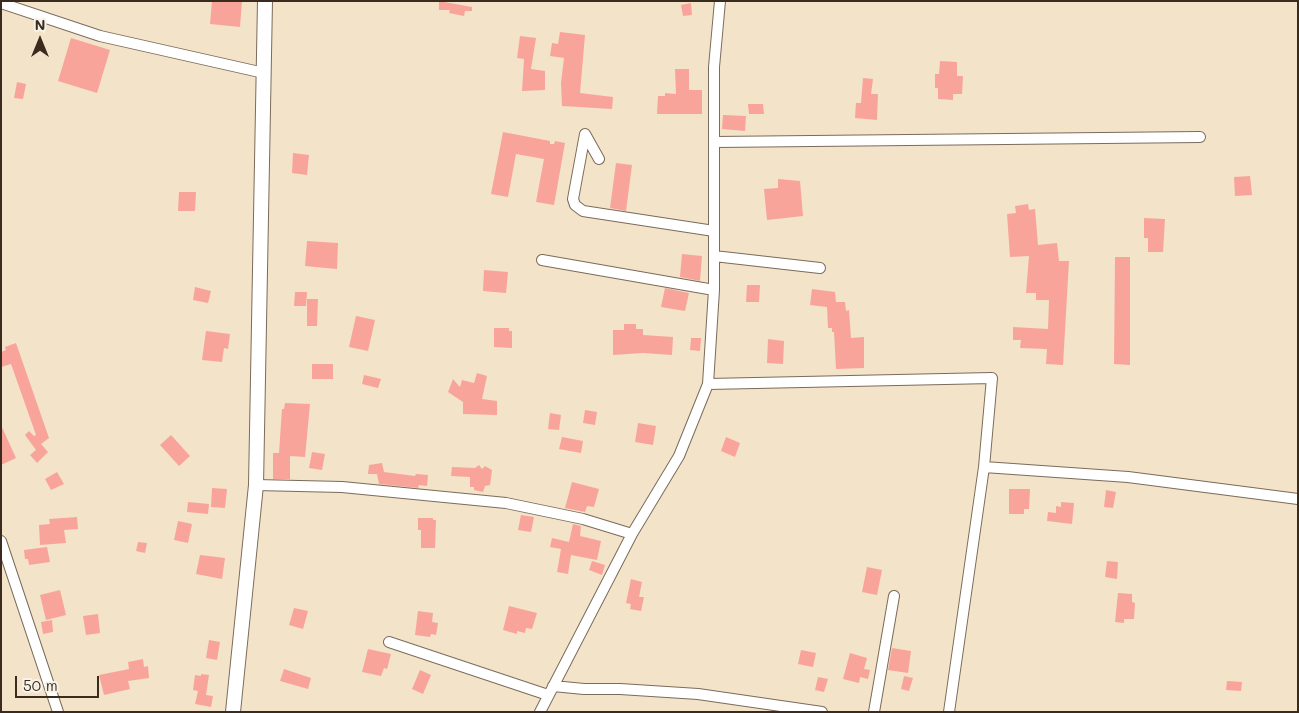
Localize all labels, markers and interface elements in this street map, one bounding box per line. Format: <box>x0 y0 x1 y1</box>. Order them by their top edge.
north arrow <box>15 15 65 65</box>
text: N <box>35 15 45 34</box>
scale bar <box>18 666 101 698</box>
text: 50 m <box>23 675 58 695</box>

